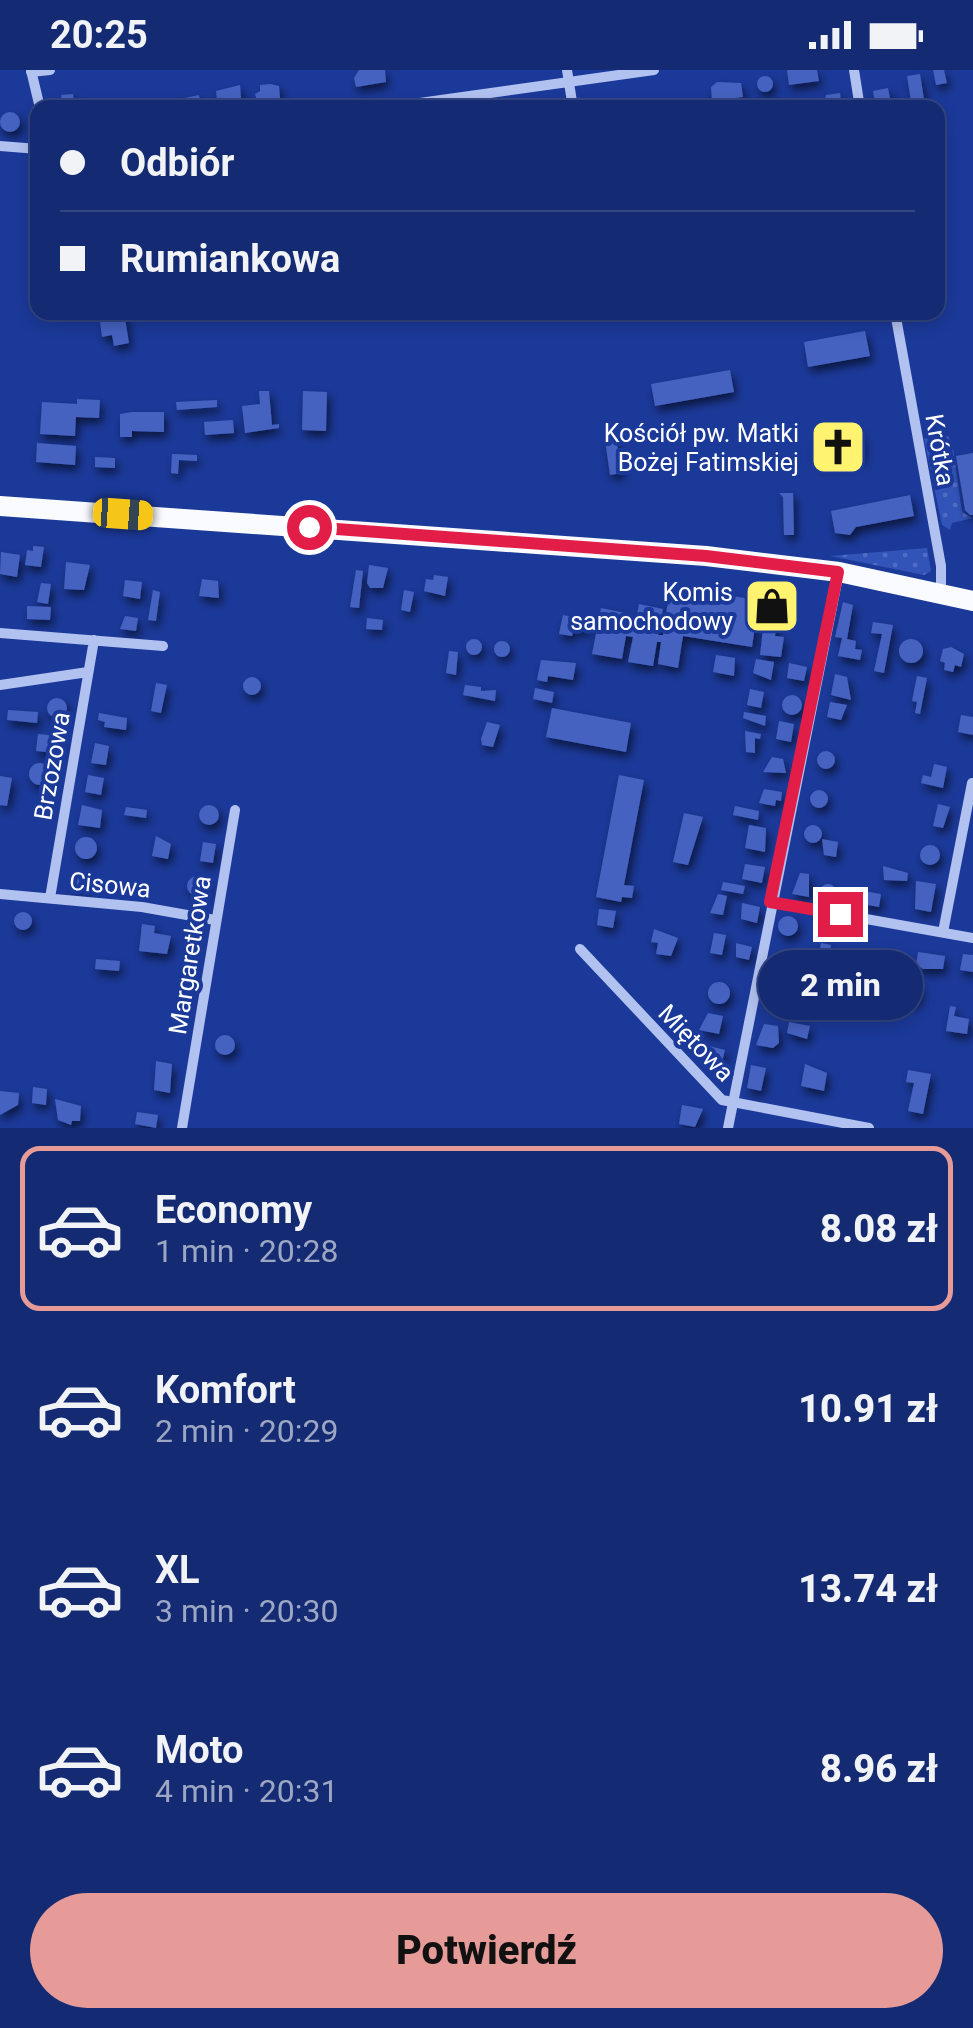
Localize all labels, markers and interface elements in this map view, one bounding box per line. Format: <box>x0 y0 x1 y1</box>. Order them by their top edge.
text: 20:25 <box>50 13 148 57</box>
text: Odbiór <box>120 141 234 185</box>
text: Rumiankowa <box>120 237 340 281</box>
street label: Krótka <box>919 412 961 488</box>
church icon: Kościół pw. Matki Bożej Fatimskiej <box>808 417 868 477</box>
place label: Kościół pw. Matki Bożej Fatimskiej <box>604 419 799 477</box>
car <box>92 497 154 531</box>
route start <box>287 505 332 550</box>
shop icon: Komis samochodowy <box>742 576 802 636</box>
place label: Komis samochodowy <box>570 578 733 636</box>
street label: Brzozowa <box>28 710 76 822</box>
street label: Cisowa <box>68 866 152 904</box>
street label: Margaretkowa <box>163 874 217 1036</box>
route end <box>818 892 863 937</box>
callout: 2 min <box>758 949 922 1019</box>
text: 2 min <box>800 966 881 1004</box>
street label: Miętowa <box>652 998 740 1088</box>
icon: car <box>35 1184 125 1274</box>
text: Economy <box>155 1188 312 1232</box>
text: 8.08 zł <box>820 1207 938 1251</box>
text: 1 min · 20:28 <box>155 1232 338 1270</box>
icon: car <box>35 1364 125 1454</box>
text: Komfort <box>155 1368 296 1412</box>
text: 10.91 zł <box>798 1387 938 1431</box>
text: 2 min · 20:29 <box>155 1412 338 1450</box>
icon: car <box>35 1544 125 1634</box>
text: XL <box>155 1548 200 1592</box>
text: 13.74 zł <box>798 1567 938 1611</box>
text: 3 min · 20:30 <box>155 1592 338 1630</box>
icon: car <box>35 1724 125 1814</box>
text: Moto <box>155 1728 244 1772</box>
text: 8.96 zł <box>820 1747 938 1791</box>
text: 4 min · 20:31 <box>155 1772 338 1810</box>
button: Potwierdź <box>30 1893 943 2008</box>

